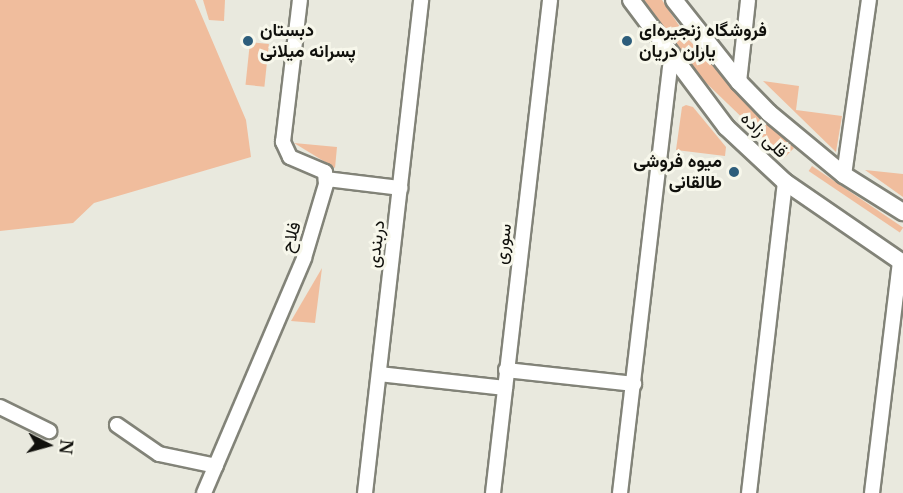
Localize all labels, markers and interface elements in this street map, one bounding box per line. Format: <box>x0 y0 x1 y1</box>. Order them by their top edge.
place label: دبستان پسرانه میلانی <box>260 20 356 63</box>
place label: فروشگاه زنجیره‌ای یاران دریان <box>639 20 767 63</box>
marker: دبستان پسرانه میلانی <box>241 34 255 48</box>
marker: فروشگاه زنجیره‌ای یاران دریان <box>620 34 634 48</box>
street label: قلی زاده <box>736 107 792 163</box>
place label: میوه فروشی طالقانی <box>633 151 722 194</box>
marker: میوه فروشی طالقانی <box>727 165 741 179</box>
street label: فلاح <box>276 219 306 255</box>
street label: دربندی <box>362 219 390 269</box>
street label: سوری <box>490 222 516 266</box>
north arrow <box>18 415 78 475</box>
text: N <box>55 438 77 455</box>

